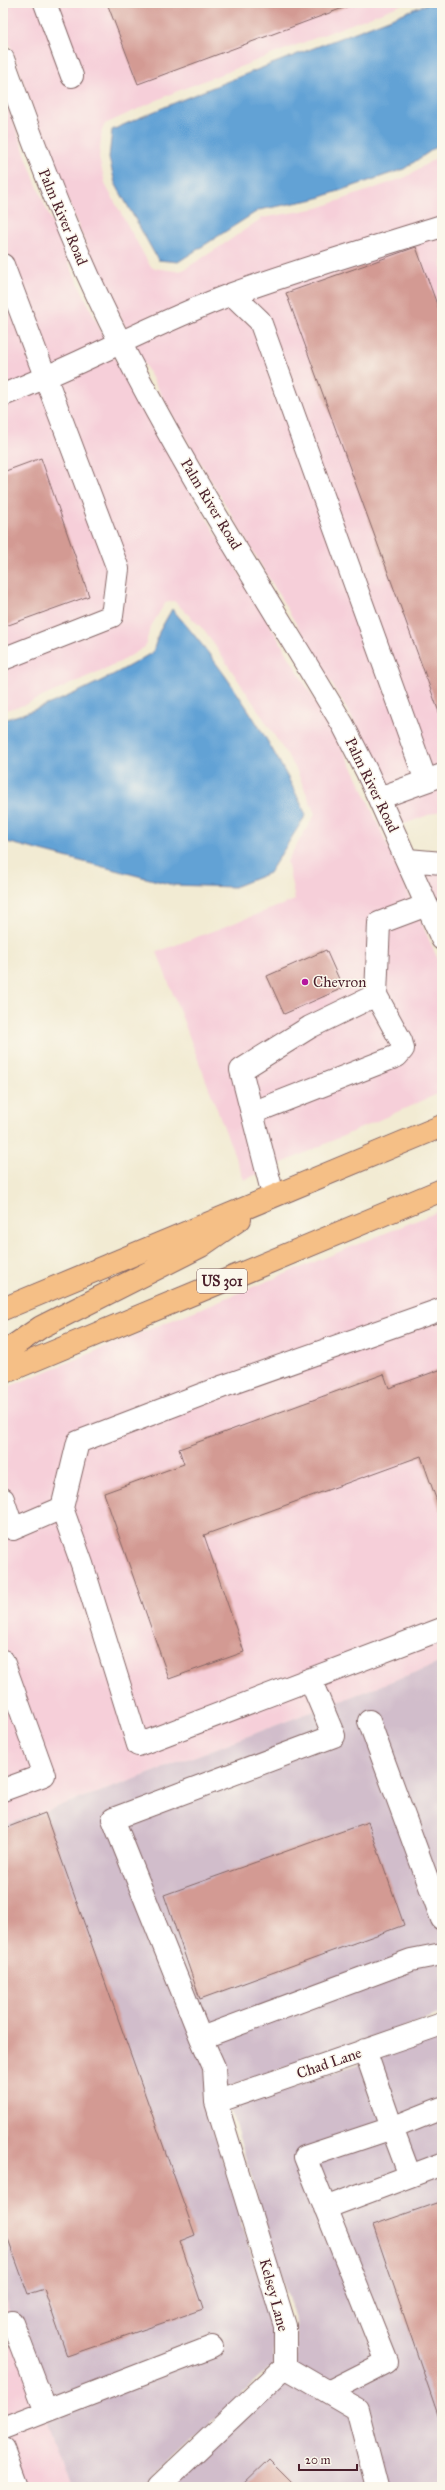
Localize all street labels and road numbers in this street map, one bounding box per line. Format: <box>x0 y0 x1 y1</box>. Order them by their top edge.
street label: Palm River Road <box>35 166 92 268</box>
street label: Palm River Road <box>177 455 246 553</box>
street label: Palm River Road <box>341 735 403 836</box>
road number: US 301 <box>197 1269 247 1293</box>
street label: Chad Lane <box>294 2044 364 2082</box>
street label: Kelsey Lane <box>256 2257 292 2333</box>

